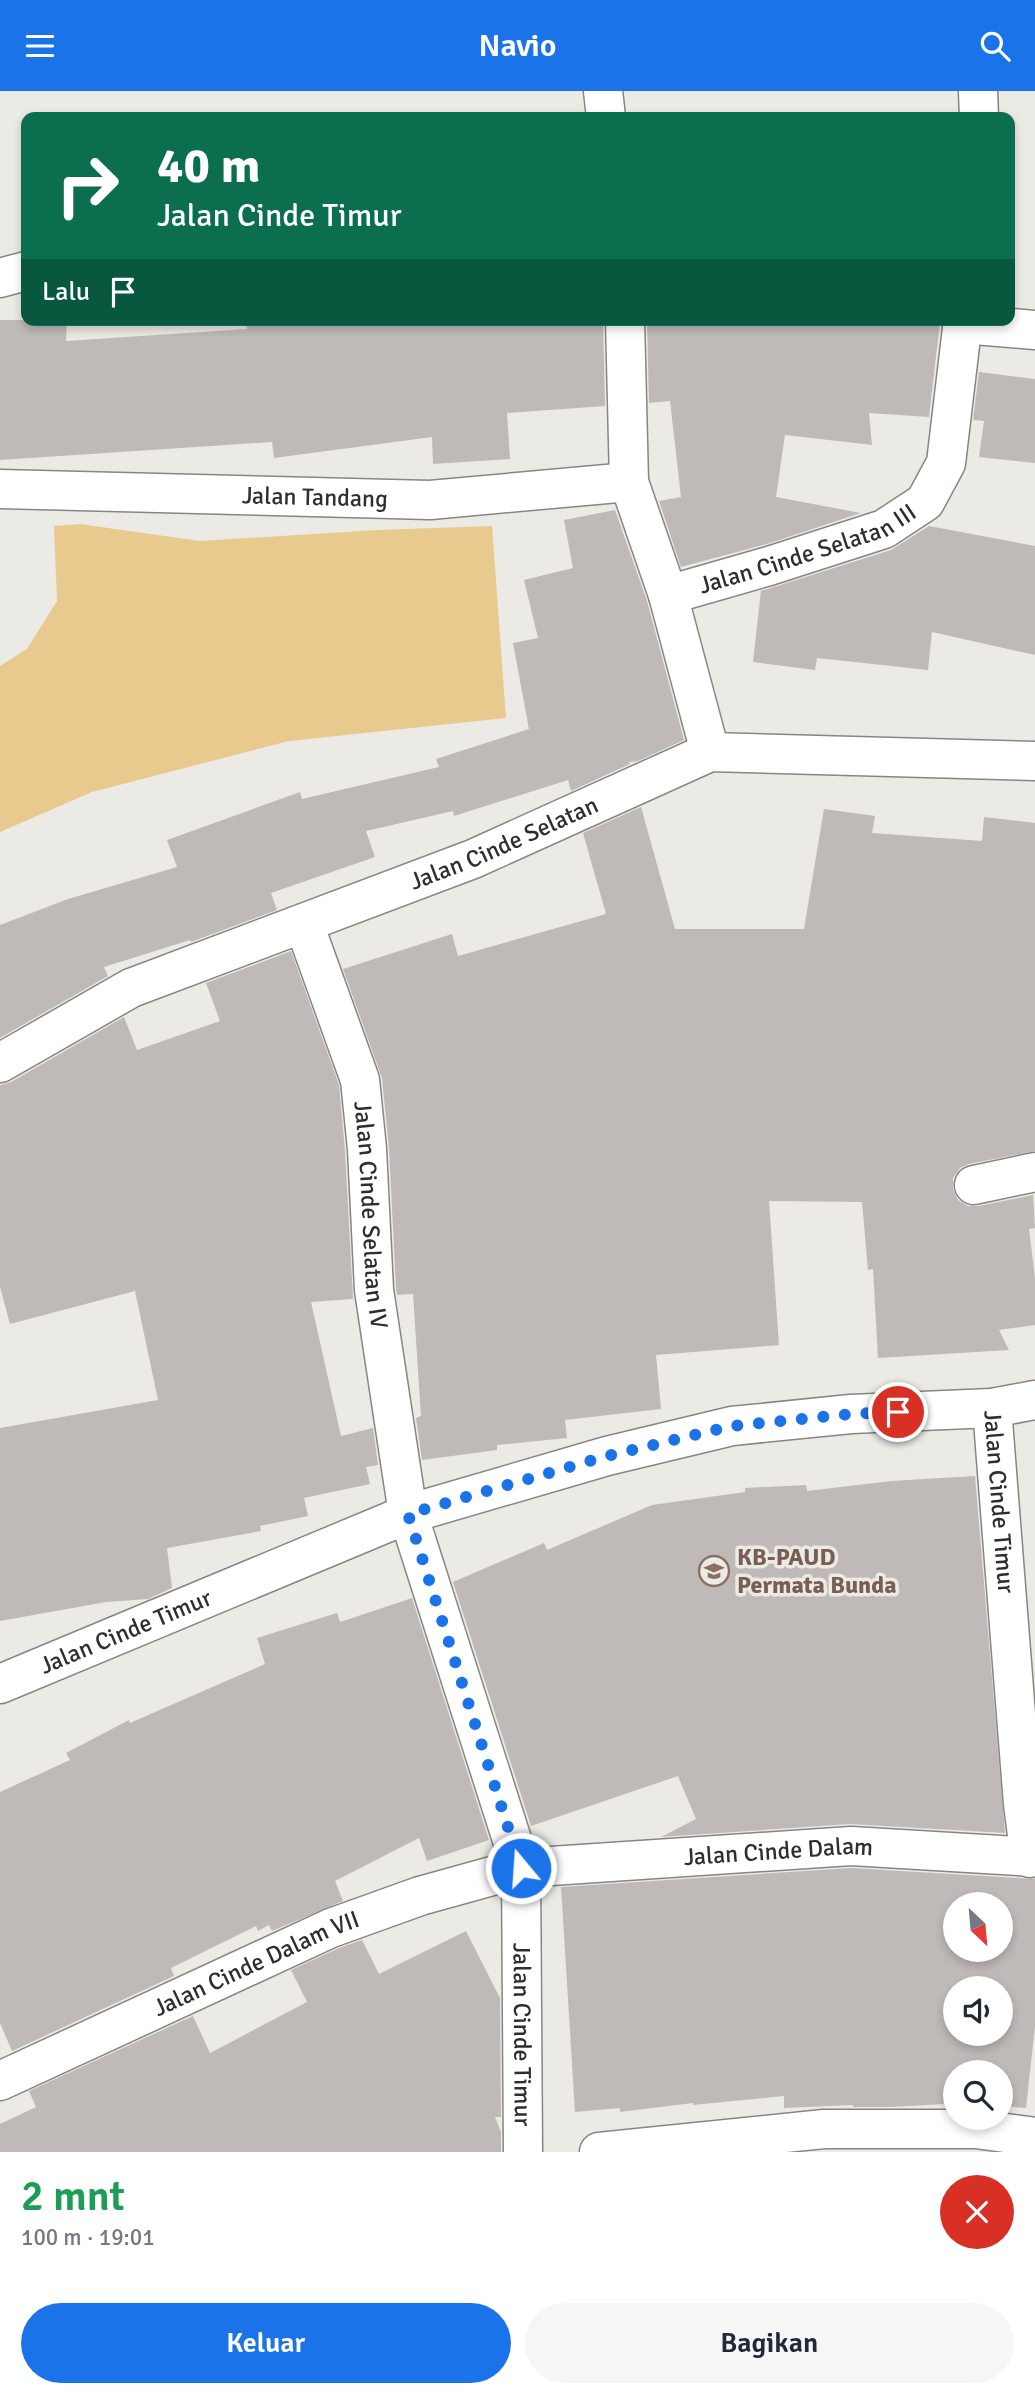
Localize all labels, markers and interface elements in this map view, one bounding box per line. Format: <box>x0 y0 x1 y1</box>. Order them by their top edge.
text: Navio <box>478 26 557 65</box>
icon: menu <box>21 27 59 65</box>
icon: search <box>976 27 1014 65</box>
text: 40 m <box>157 136 260 196</box>
icon: right <box>42 140 133 231</box>
text: Jalan Cinde Timur <box>157 196 402 235</box>
icon: arrive <box>104 273 142 311</box>
text: Lalu <box>42 276 90 308</box>
street label: Jalan Tandang <box>242 480 388 514</box>
street label: Jalan Cinde Selatan III <box>695 497 922 600</box>
street label: Jalan Cinde Selatan <box>405 790 603 897</box>
street label: Jalan Cinde Selatan IV <box>347 1100 395 1331</box>
pin <box>868 1382 928 1442</box>
icon: arrive <box>879 1393 917 1431</box>
street label: Jalan Cinde Timur <box>977 1409 1021 1595</box>
place label: KB-PAUD Permata Bunda <box>737 1542 896 1600</box>
school or university icon: KB-PAUD Permata Bunda <box>697 1554 731 1588</box>
street label: Jalan Cinde Timur <box>35 1582 216 1681</box>
position arrow <box>484 1831 558 1905</box>
street label: Jalan Cinde Dalam <box>683 1831 874 1872</box>
north arrow <box>943 1892 1013 1962</box>
map controls <box>943 1892 1013 2130</box>
street label: Jalan Cinde Dalam VII <box>148 1904 363 2023</box>
street label: Jalan Cinde Timur <box>507 1943 538 2127</box>
button: sound <box>943 1976 1013 2046</box>
button: search <box>943 2060 1013 2130</box>
text: 2 mnt <box>21 2171 125 2222</box>
button: close <box>940 2175 1014 2249</box>
text: 100 m · 19:01 <box>21 2223 155 2252</box>
button: Keluar <box>21 2303 511 2383</box>
button: Bagikan <box>525 2303 1014 2383</box>

